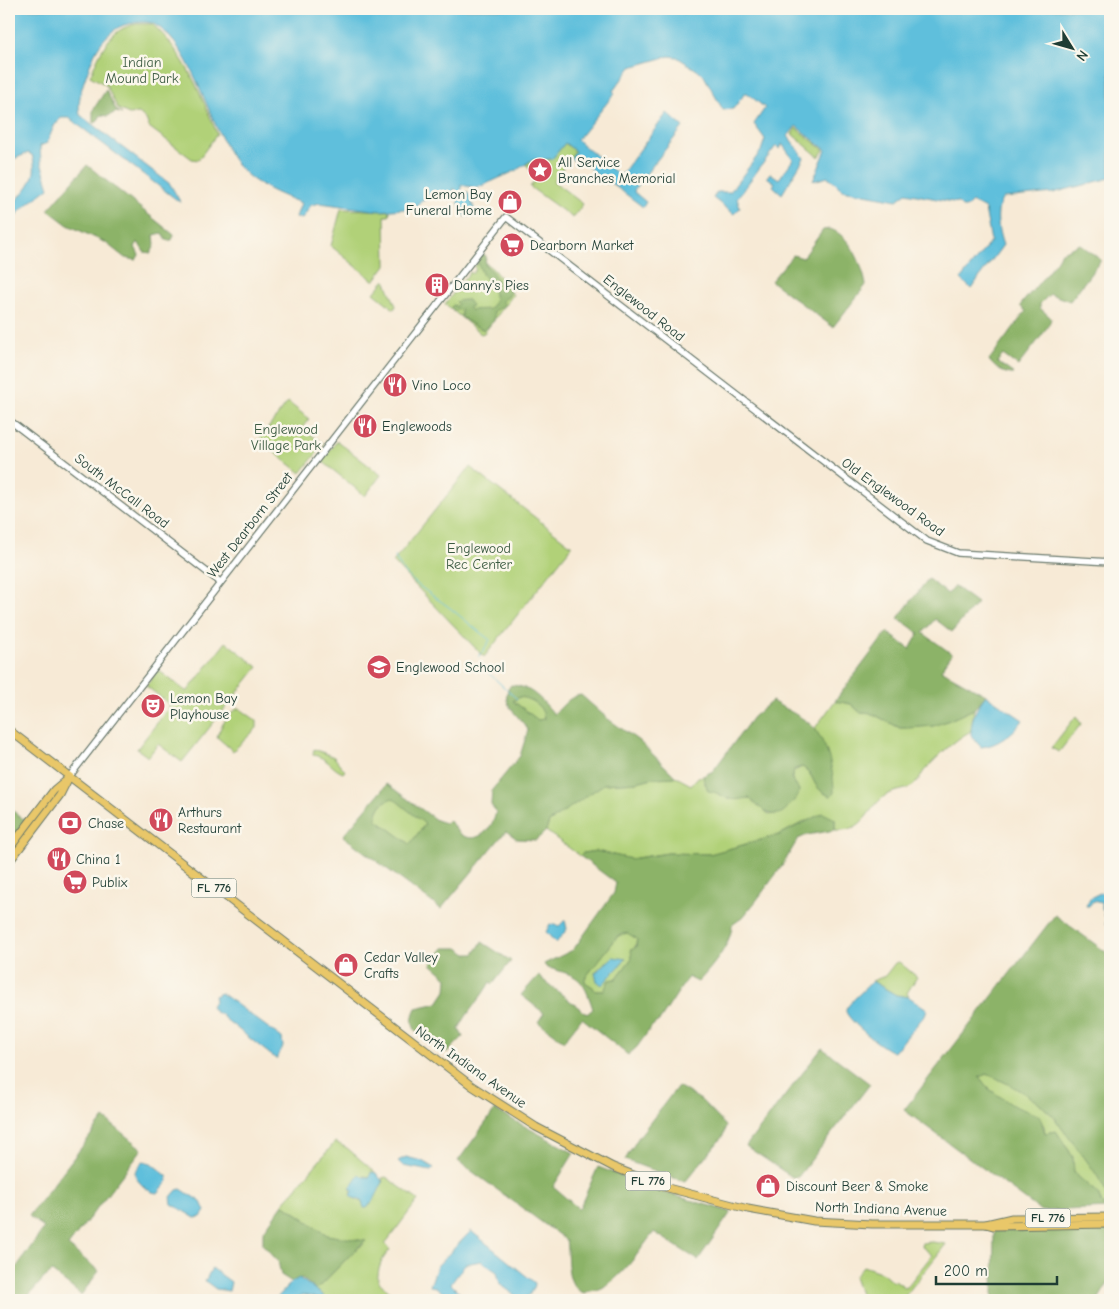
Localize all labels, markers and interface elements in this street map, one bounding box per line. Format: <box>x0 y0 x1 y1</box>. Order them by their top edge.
north arrow <box>1046 22 1096 72</box>
text: N <box>1072 47 1092 64</box>
park label: Indian Mound Park <box>106 54 179 87</box>
place label: All Service Branches Memorial <box>558 154 675 187</box>
place icon: All Service Branches Memorial <box>527 157 553 183</box>
place label: Lemon Bay Funeral Home <box>406 186 493 219</box>
shop icon: Lemon Bay Funeral Home <box>497 189 523 215</box>
supermarket icon: Dearborn Market <box>499 232 525 258</box>
place label: Dearborn Market <box>530 237 634 254</box>
street label: Englewood Road <box>600 271 688 345</box>
building icon: Danny's Pies <box>424 272 450 298</box>
place label: Danny's Pies <box>454 277 529 294</box>
restaurant icon: Vino Loco <box>382 372 408 398</box>
place label: Vino Loco <box>412 377 471 394</box>
restaurant icon: Englewoods <box>352 413 378 439</box>
place label: Englewoods <box>382 418 452 435</box>
park label: Englewood Village Park <box>251 421 321 454</box>
street label: South McCall Road <box>71 450 173 532</box>
street label: Old Englewood Road <box>838 454 948 540</box>
street label: West Dearborn Street <box>204 468 297 581</box>
park label: Englewood Rec Center <box>446 540 513 573</box>
school or university icon: Englewood School <box>366 654 392 680</box>
place label: Englewood School <box>396 659 505 676</box>
place label: Lemon Bay Playhouse <box>170 690 238 723</box>
theatre icon: Lemon Bay Playhouse <box>140 693 166 719</box>
place label: Arthurs Restaurant <box>178 804 242 837</box>
restaurant icon: Arthurs Restaurant <box>148 807 174 833</box>
bank icon: Chase <box>57 810 83 836</box>
place label: Chase <box>88 815 124 832</box>
restaurant icon: China 1 <box>46 846 72 872</box>
place label: China 1 <box>76 851 120 868</box>
supermarket icon: Publix <box>62 869 88 895</box>
place label: Publix <box>92 874 128 891</box>
road number: FL 776 <box>192 878 236 898</box>
place label: Cedar Valley Crafts <box>364 949 439 982</box>
shop icon: Cedar Valley Crafts <box>333 952 359 978</box>
street label: North Indiana Avenue <box>412 1022 530 1112</box>
road number: FL 776 <box>626 1172 670 1190</box>
shop icon: Discount Beer & Smoke <box>755 1173 781 1199</box>
place label: Discount Beer & Smoke <box>786 1178 928 1195</box>
street label: North Indiana Avenue <box>815 1198 947 1220</box>
road number: FL 776 <box>1026 1208 1070 1228</box>
scale bar <box>936 1254 1058 1286</box>
text: 200 m <box>944 1262 988 1280</box>

